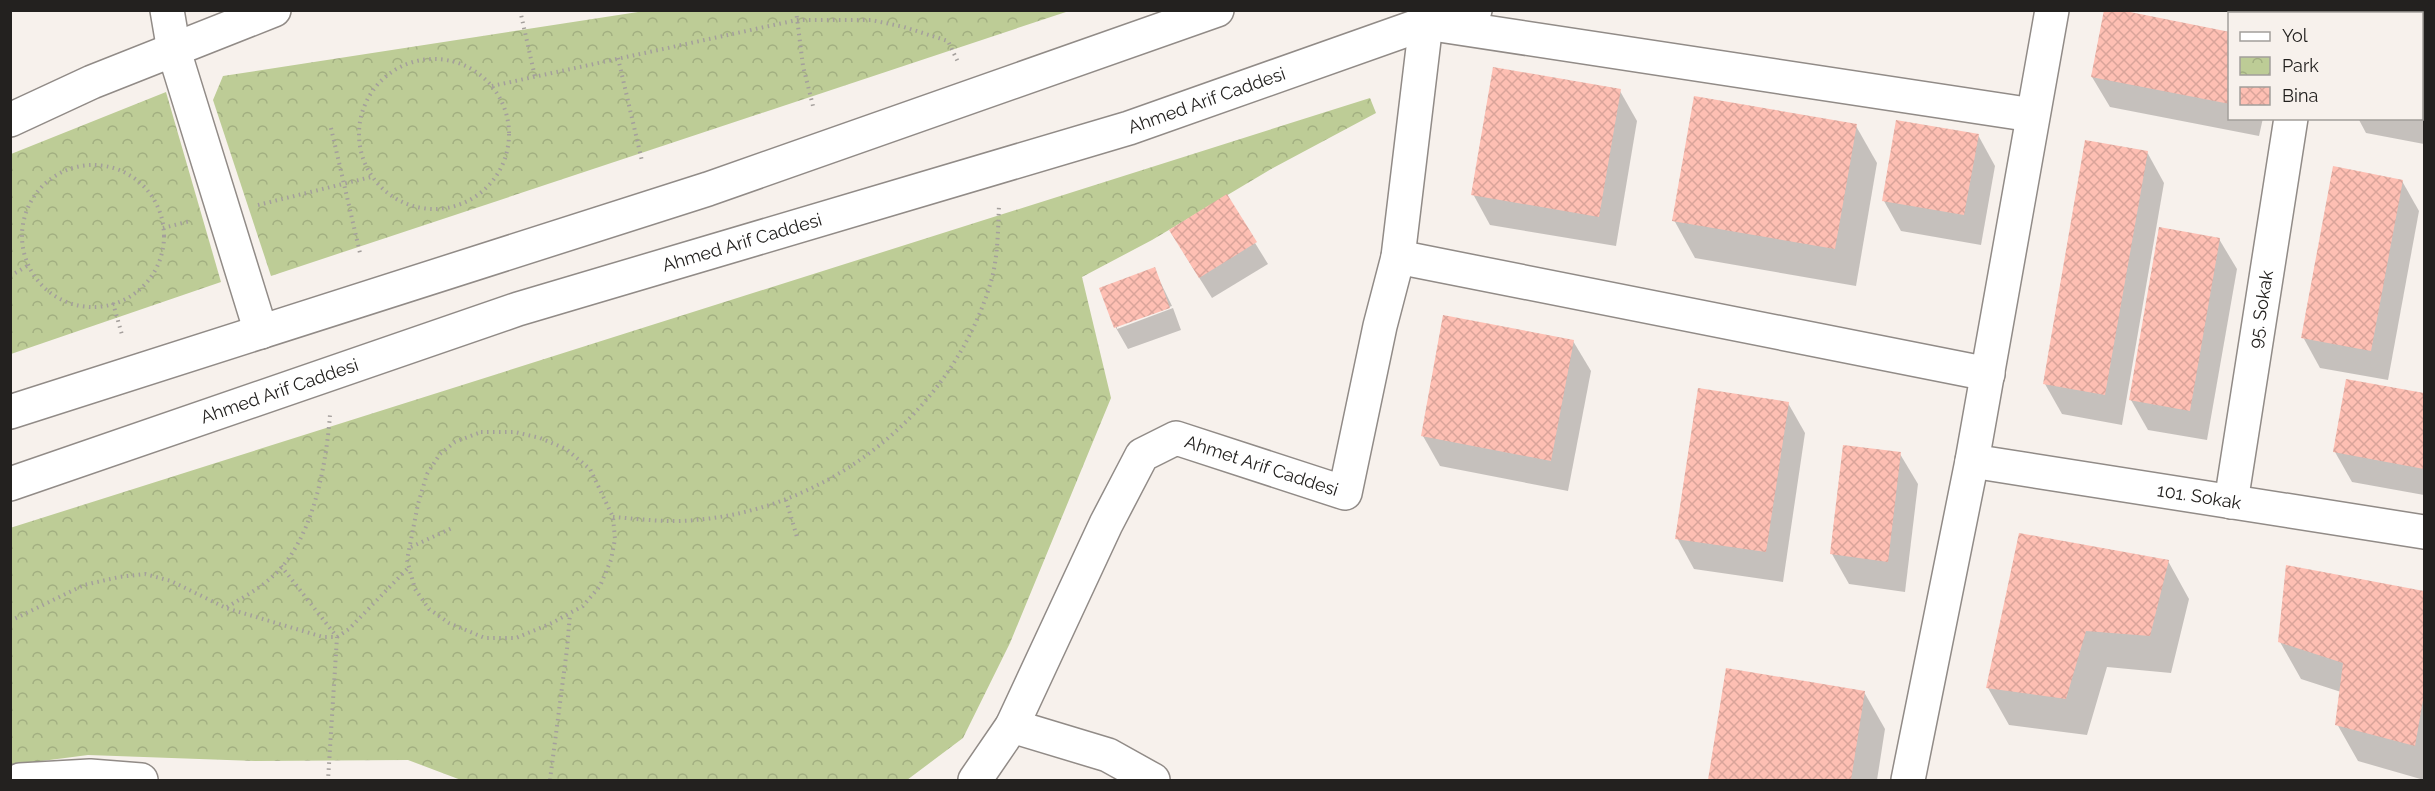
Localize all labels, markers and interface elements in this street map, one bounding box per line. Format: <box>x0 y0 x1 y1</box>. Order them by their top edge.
legend <box>2228 12 2423 120</box>
text: Yol <box>2282 25 2308 46</box>
text: Park <box>2282 55 2319 76</box>
street label: Ahmed Arif Caddesi <box>1125 63 1288 138</box>
text: Bina <box>2282 85 2318 106</box>
street label: Ahmed Arif Caddesi <box>660 209 824 276</box>
street label: 95. Sokak <box>2244 268 2277 350</box>
street label: Ahmed Arif Caddesi <box>198 354 361 428</box>
street label: Ahmet Arif Caddesi <box>1182 431 1341 500</box>
street label: 101. Sokak <box>2156 479 2243 513</box>

